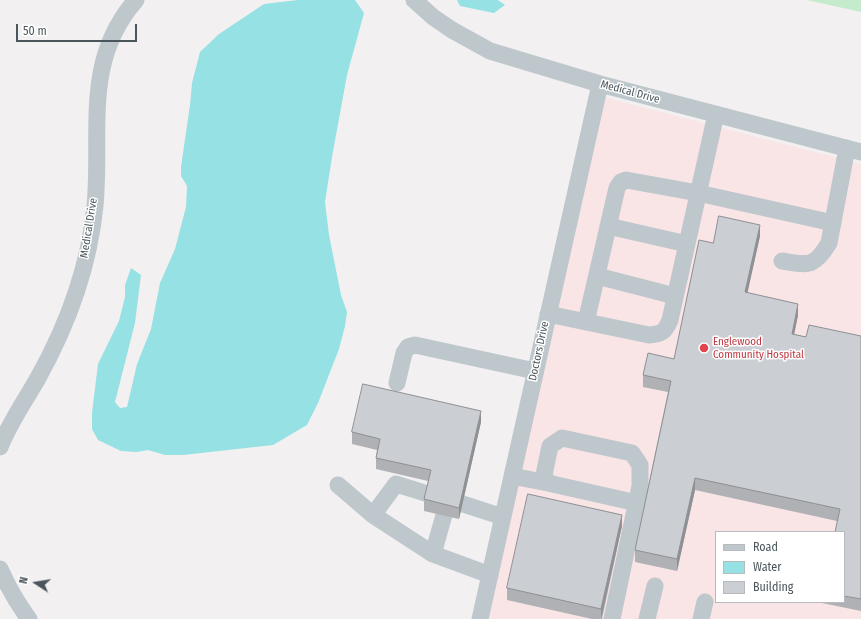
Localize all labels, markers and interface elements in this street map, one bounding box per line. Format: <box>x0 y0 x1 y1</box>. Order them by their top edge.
scale bar <box>18 16 139 42</box>
text: 50 m <box>23 24 47 38</box>
street label: Medical Drive <box>599 78 661 106</box>
street label: Medical Drive <box>78 197 100 259</box>
street label: Doctors Drive <box>526 320 552 382</box>
place label: Englewood Community Hospital <box>713 335 804 361</box>
marker: Englewood Community Hospital <box>698 342 710 354</box>
legend <box>715 531 845 603</box>
text: Road <box>753 540 778 554</box>
text: Water <box>753 560 781 574</box>
north arrow <box>16 563 56 603</box>
text: N <box>17 576 31 585</box>
text: Building <box>753 580 793 594</box>

